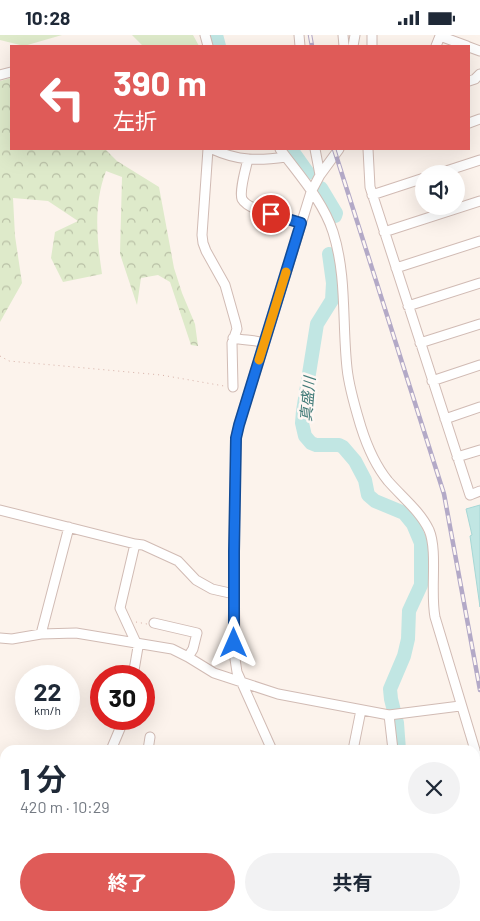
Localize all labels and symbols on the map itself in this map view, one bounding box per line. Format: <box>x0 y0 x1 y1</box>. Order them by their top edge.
pin <box>250 193 292 235</box>
water label: 真盛川 <box>296 374 318 422</box>
position arrow <box>207 616 259 668</box>
speed limit sign: 30 <box>90 665 155 730</box>

